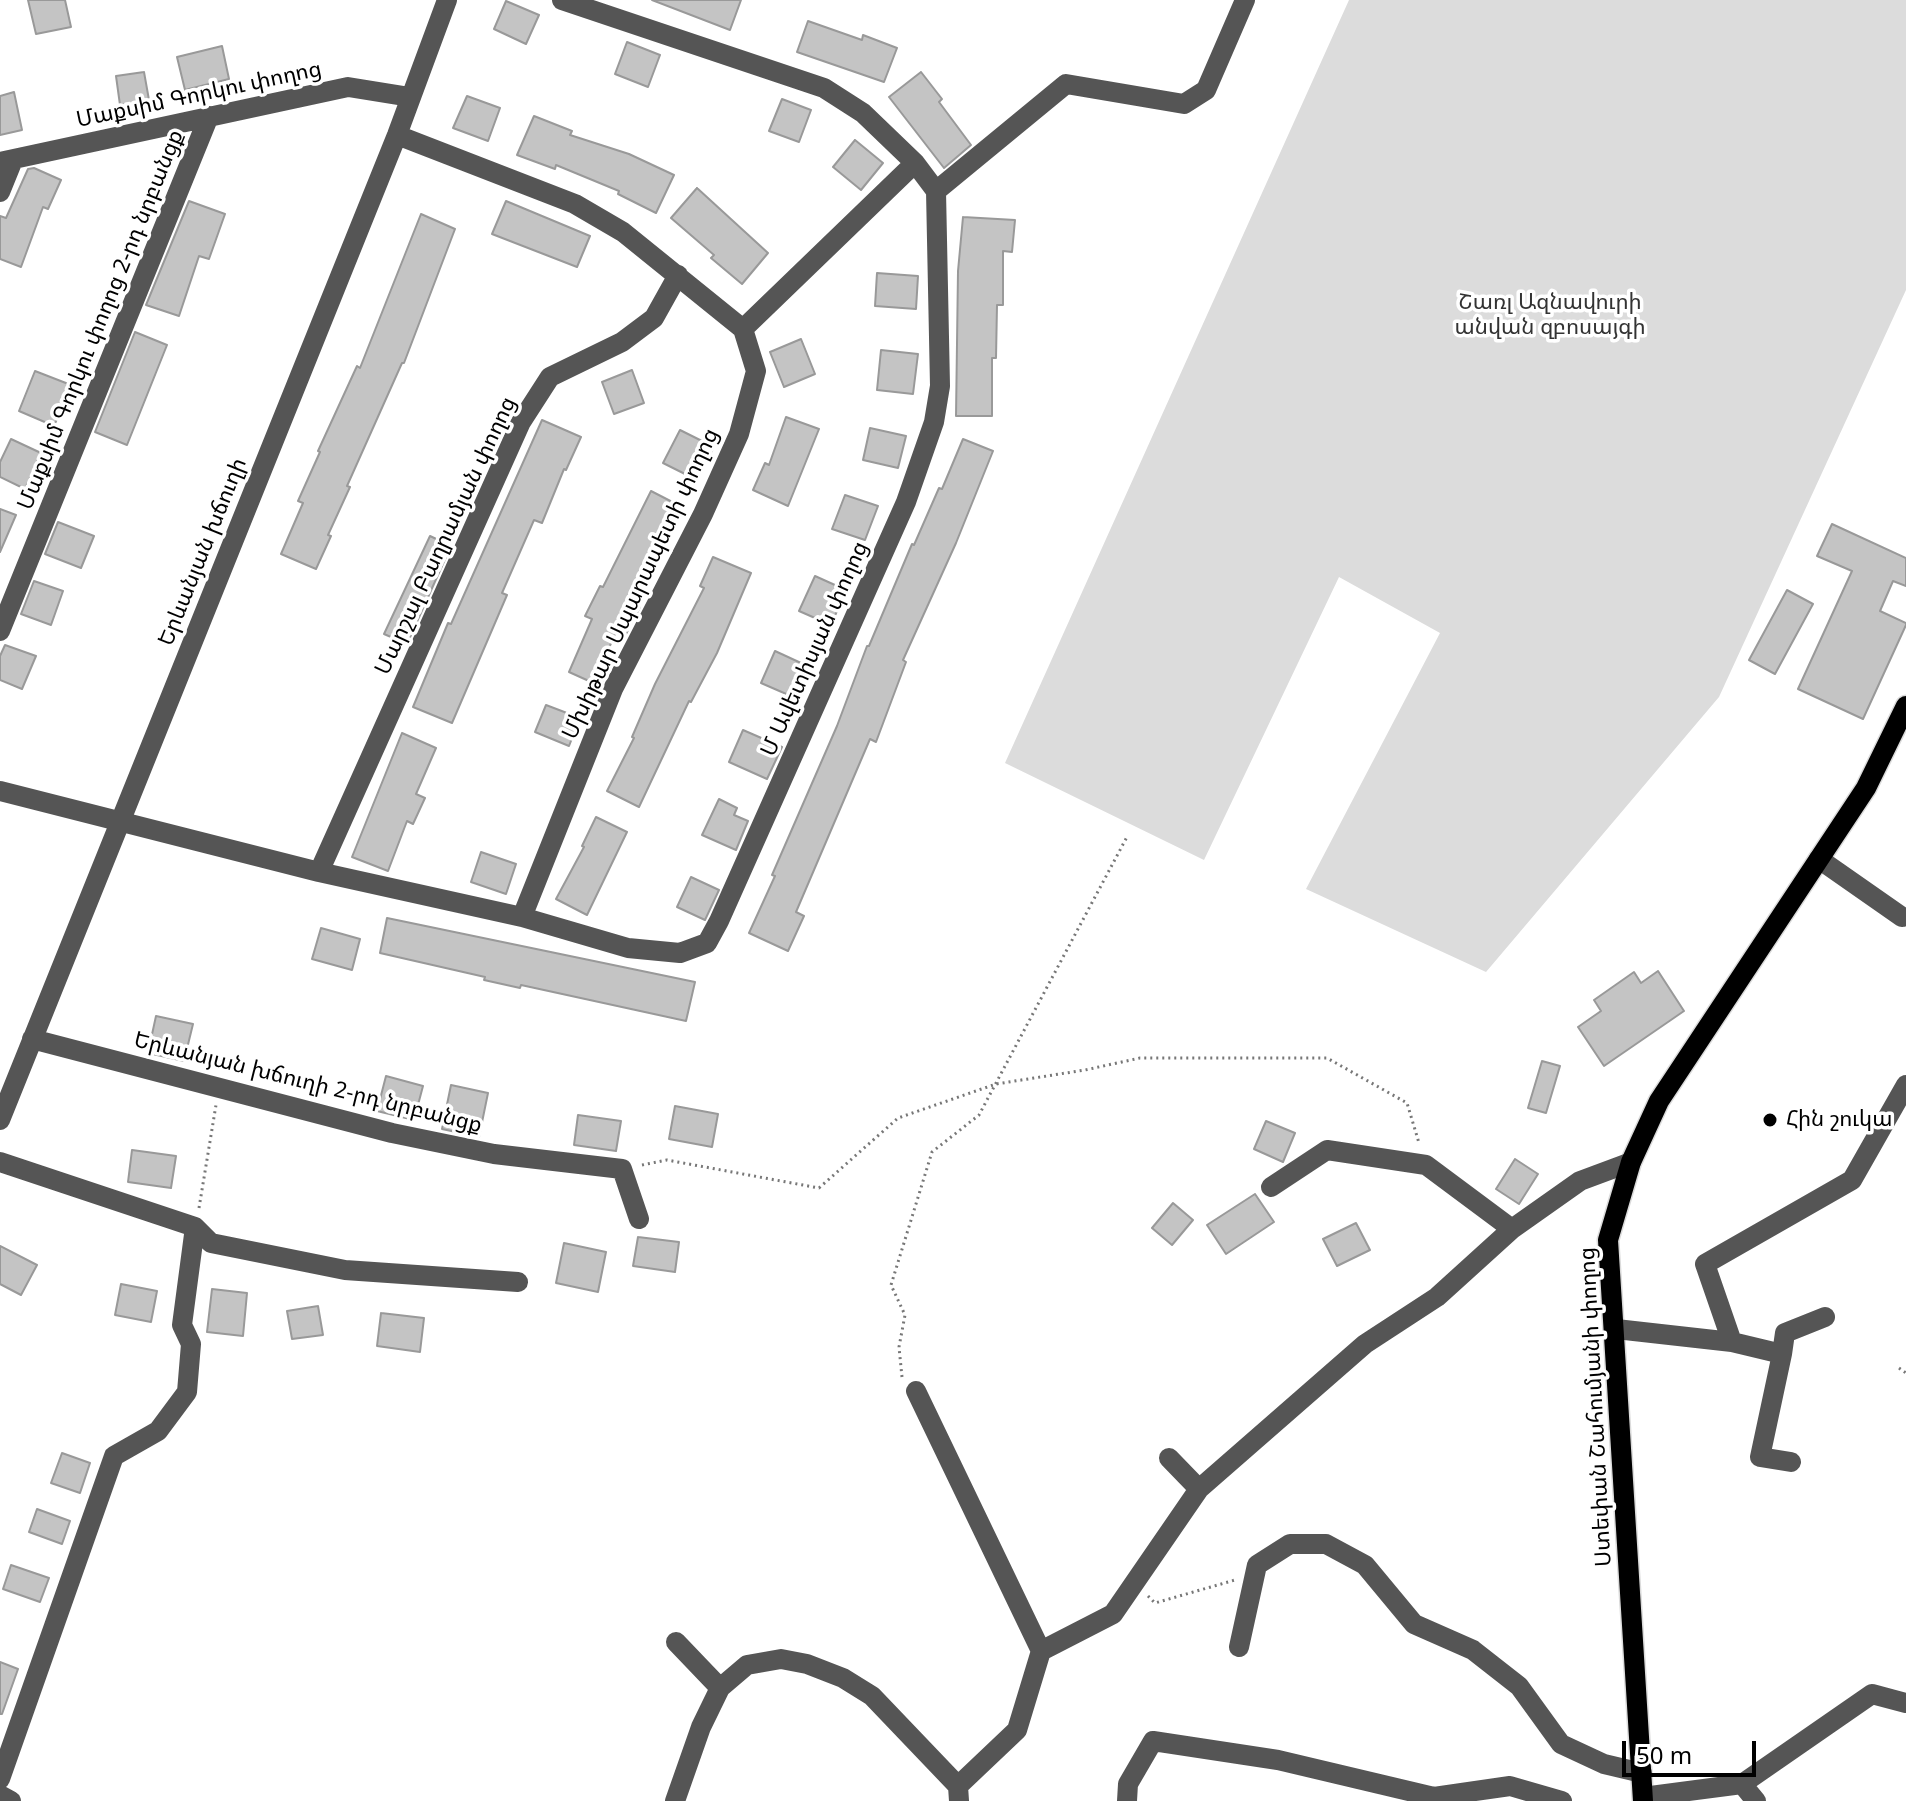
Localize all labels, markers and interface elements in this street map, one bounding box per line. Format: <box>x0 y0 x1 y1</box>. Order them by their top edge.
street label: Մաքսիմ Գորկու փողոց <box>74 56 324 134</box>
street label: Մաքսիմ Գորկու փողոց 2-րդ նրբանցք <box>12 126 190 514</box>
park label: Շառլ Ազնավուրի անվան զբոսայգի <box>1454 290 1646 342</box>
street label: Մարշալ Բաղրամյան փողոց <box>370 393 522 679</box>
street label: Մխիթար Սպարապետի փողոց <box>557 424 725 744</box>
street label: Երևանյան խճուղի <box>153 454 253 650</box>
street label: Մ Ավետիսյան փողոց <box>756 538 874 760</box>
street label: Երևանյան խճուղի 2-րդ նրբանցք <box>131 1027 485 1139</box>
place label: Հին շուկա <box>1786 1107 1892 1133</box>
marker: Հին շուկա <box>1761 1111 1779 1129</box>
street label: Ստեփան Շահումյանի փողոց <box>1574 1247 1618 1567</box>
scale bar <box>1626 1725 1760 1775</box>
text: 50 m <box>1636 1738 1692 1771</box>

